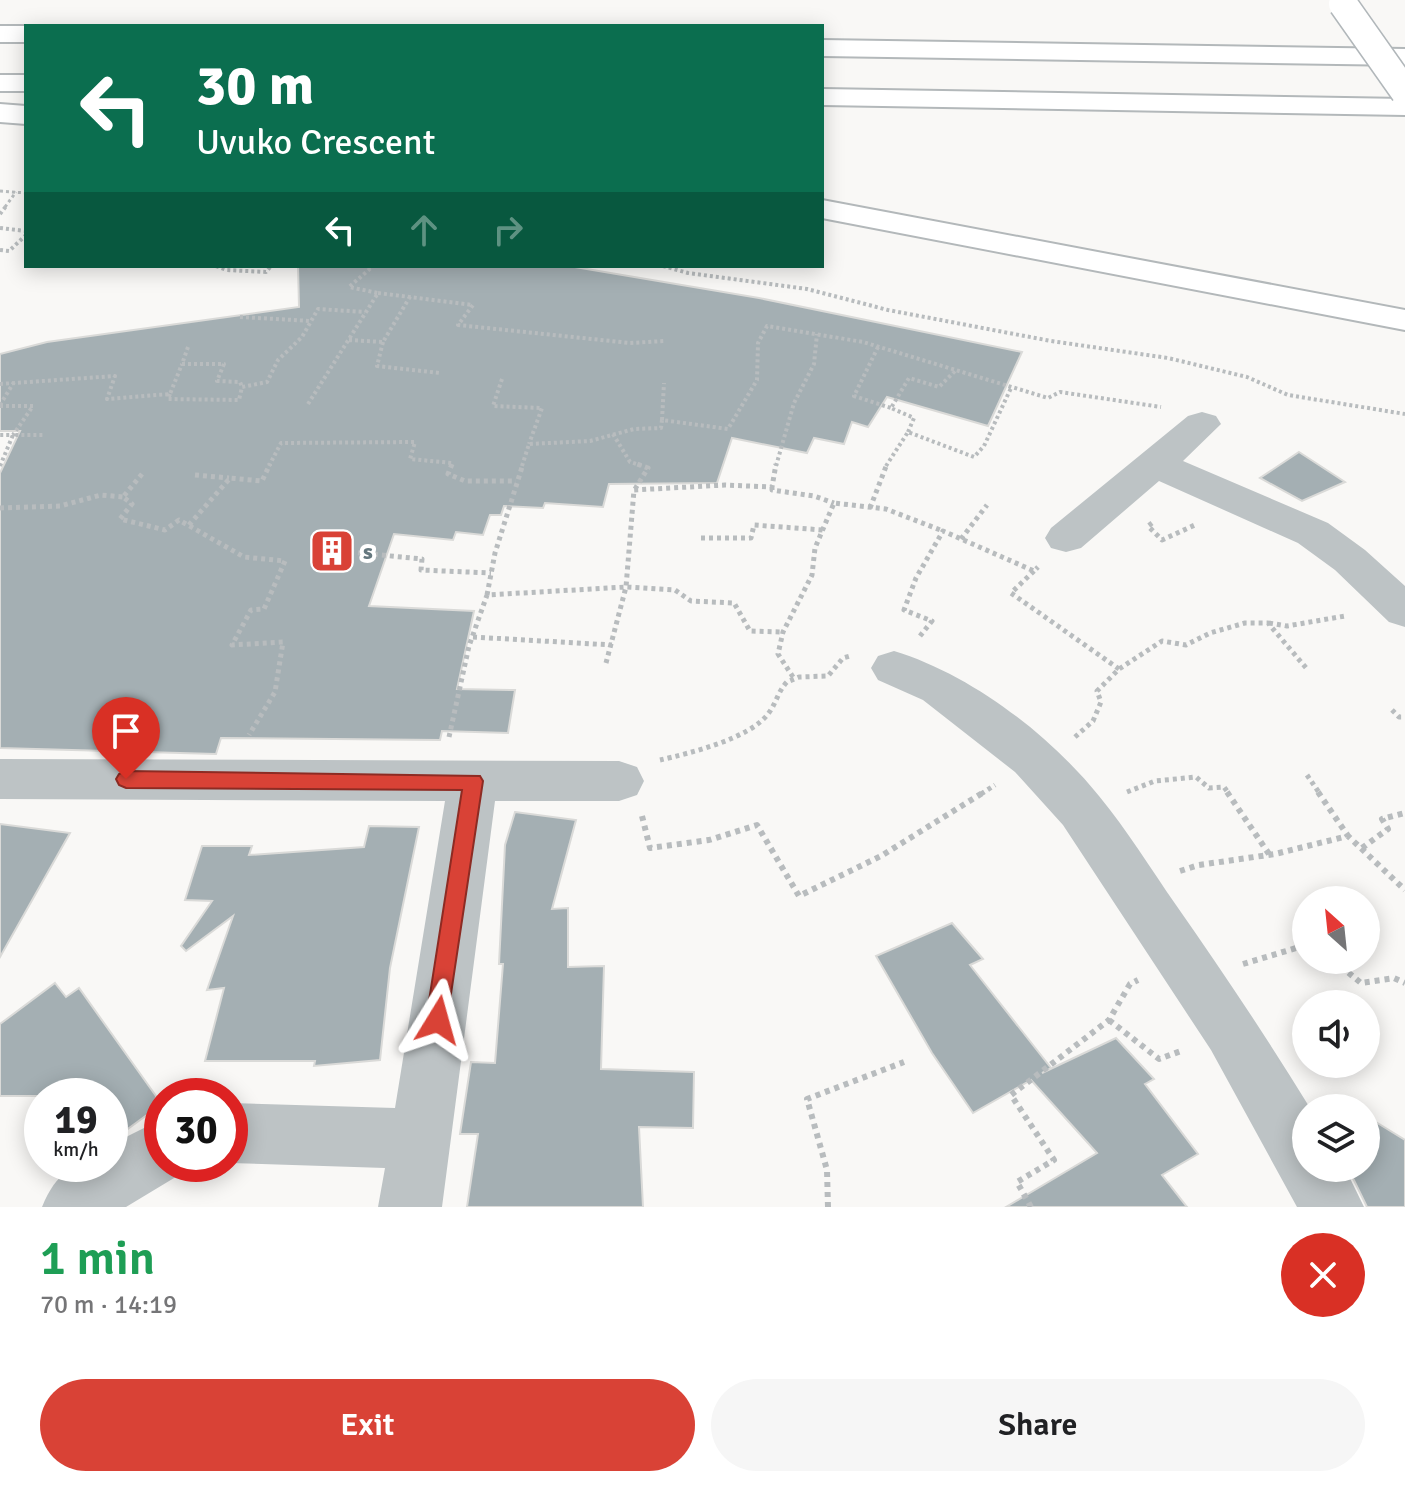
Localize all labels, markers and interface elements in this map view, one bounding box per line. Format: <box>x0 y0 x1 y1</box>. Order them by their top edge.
text: 30 m <box>196 51 314 120</box>
icon: left <box>64 56 168 160</box>
text: Uvuko Crescent <box>196 120 435 165</box>
icon: left <box>318 208 362 252</box>
icon: ahead <box>402 208 446 252</box>
icon: right <box>486 208 530 252</box>
building icon: s <box>308 527 356 575</box>
place label: s <box>363 538 373 565</box>
pin <box>92 697 160 779</box>
icon: arrive <box>104 709 148 753</box>
north arrow <box>1292 886 1380 974</box>
map controls <box>1292 886 1380 1182</box>
position arrow <box>396 978 480 1062</box>
button: sound <box>1292 990 1380 1078</box>
speed limit sign: 30 <box>144 1078 248 1182</box>
button: layers <box>1292 1094 1380 1182</box>
text: 19 <box>54 1095 98 1145</box>
text: km/h <box>53 1137 99 1162</box>
text: 1 min <box>40 1229 155 1288</box>
button: close <box>1281 1233 1365 1317</box>
text: 70 m · 14:19 <box>40 1289 177 1321</box>
button: Exit <box>40 1379 695 1471</box>
button: Share <box>711 1379 1365 1471</box>

